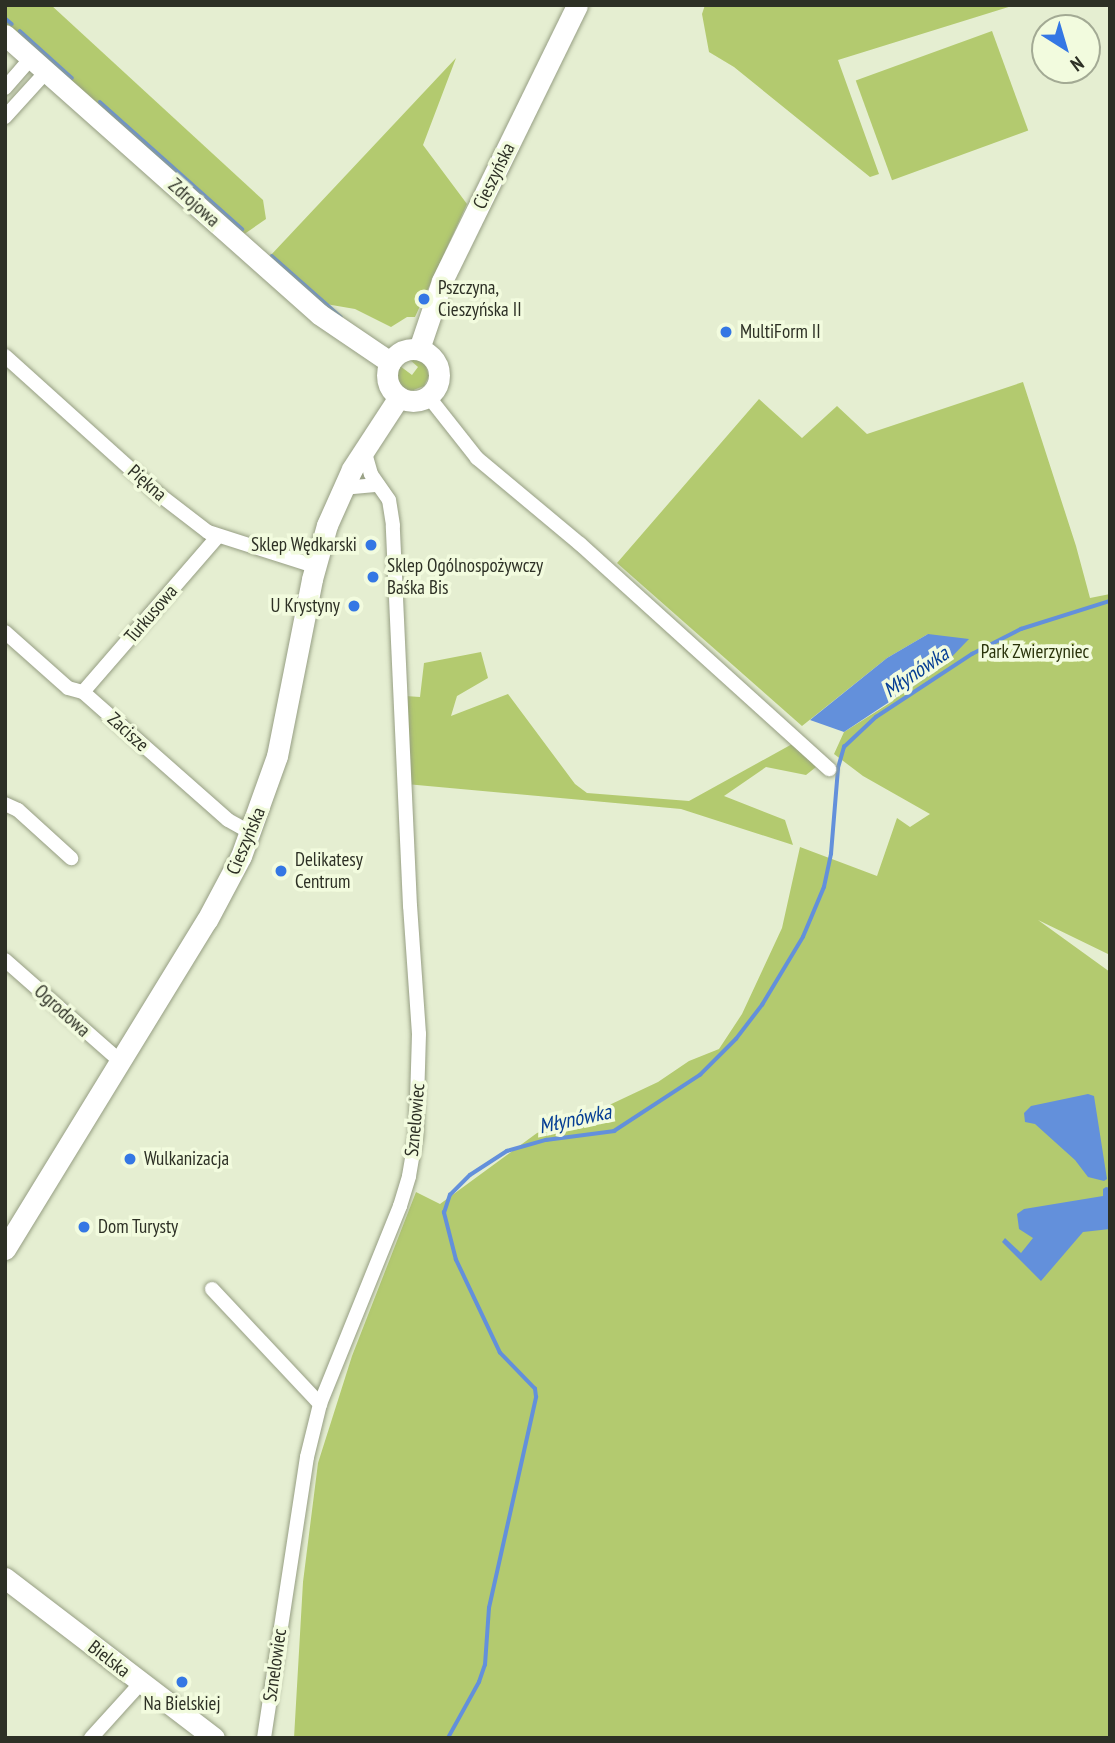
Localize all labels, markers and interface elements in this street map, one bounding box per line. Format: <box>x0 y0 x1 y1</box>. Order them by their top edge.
north arrow <box>1031 14 1101 84</box>
text: N <box>1066 51 1089 77</box>
street label: Cieszyńska <box>468 139 520 213</box>
street label: Zdrojowa <box>164 174 224 232</box>
place label: Pszczyna, Cieszyńska II <box>438 277 522 321</box>
marker: Pszczyna, Cieszyńska II <box>416 291 432 307</box>
place label: MultiForm II <box>740 321 821 343</box>
marker: MultiForm II <box>718 324 734 340</box>
street label: Piękna <box>123 460 171 506</box>
place label: Sklep Wędkarski <box>251 534 357 556</box>
marker: Sklep Wędkarski <box>363 537 379 553</box>
place label: Sklep Ogólnospożywczy Baśka Bis <box>387 555 543 599</box>
marker: Sklep Ogólnospożywczy Baśka Bis <box>365 569 381 585</box>
street label: Turkusowa <box>120 580 182 648</box>
place label: U Krystyny <box>271 595 340 617</box>
marker: U Krystyny <box>346 598 362 614</box>
water label: Młynówka <box>879 641 953 703</box>
park label: Park Zwierzyniec <box>980 641 1090 663</box>
street label: Zacisze <box>103 708 153 756</box>
street label: Cieszyńska <box>222 804 270 878</box>
place label: Delikatesy Centrum <box>295 849 363 893</box>
marker: Delikatesy Centrum <box>273 863 289 879</box>
street label: Ogrodowa <box>29 980 95 1042</box>
street label: Sznelowiec <box>400 1082 430 1158</box>
water label: Młynówka <box>537 1099 613 1139</box>
place label: Wulkanizacja <box>144 1148 229 1170</box>
marker: Wulkanizacja <box>122 1151 138 1167</box>
place label: Dom Turysty <box>98 1216 179 1238</box>
marker: Dom Turysty <box>76 1219 92 1235</box>
street label: Sznelowiec <box>259 1627 291 1703</box>
street label: Bielska <box>84 1636 134 1682</box>
marker: Na Bielskiej <box>174 1674 190 1690</box>
place label: Na Bielskiej <box>143 1693 221 1715</box>

